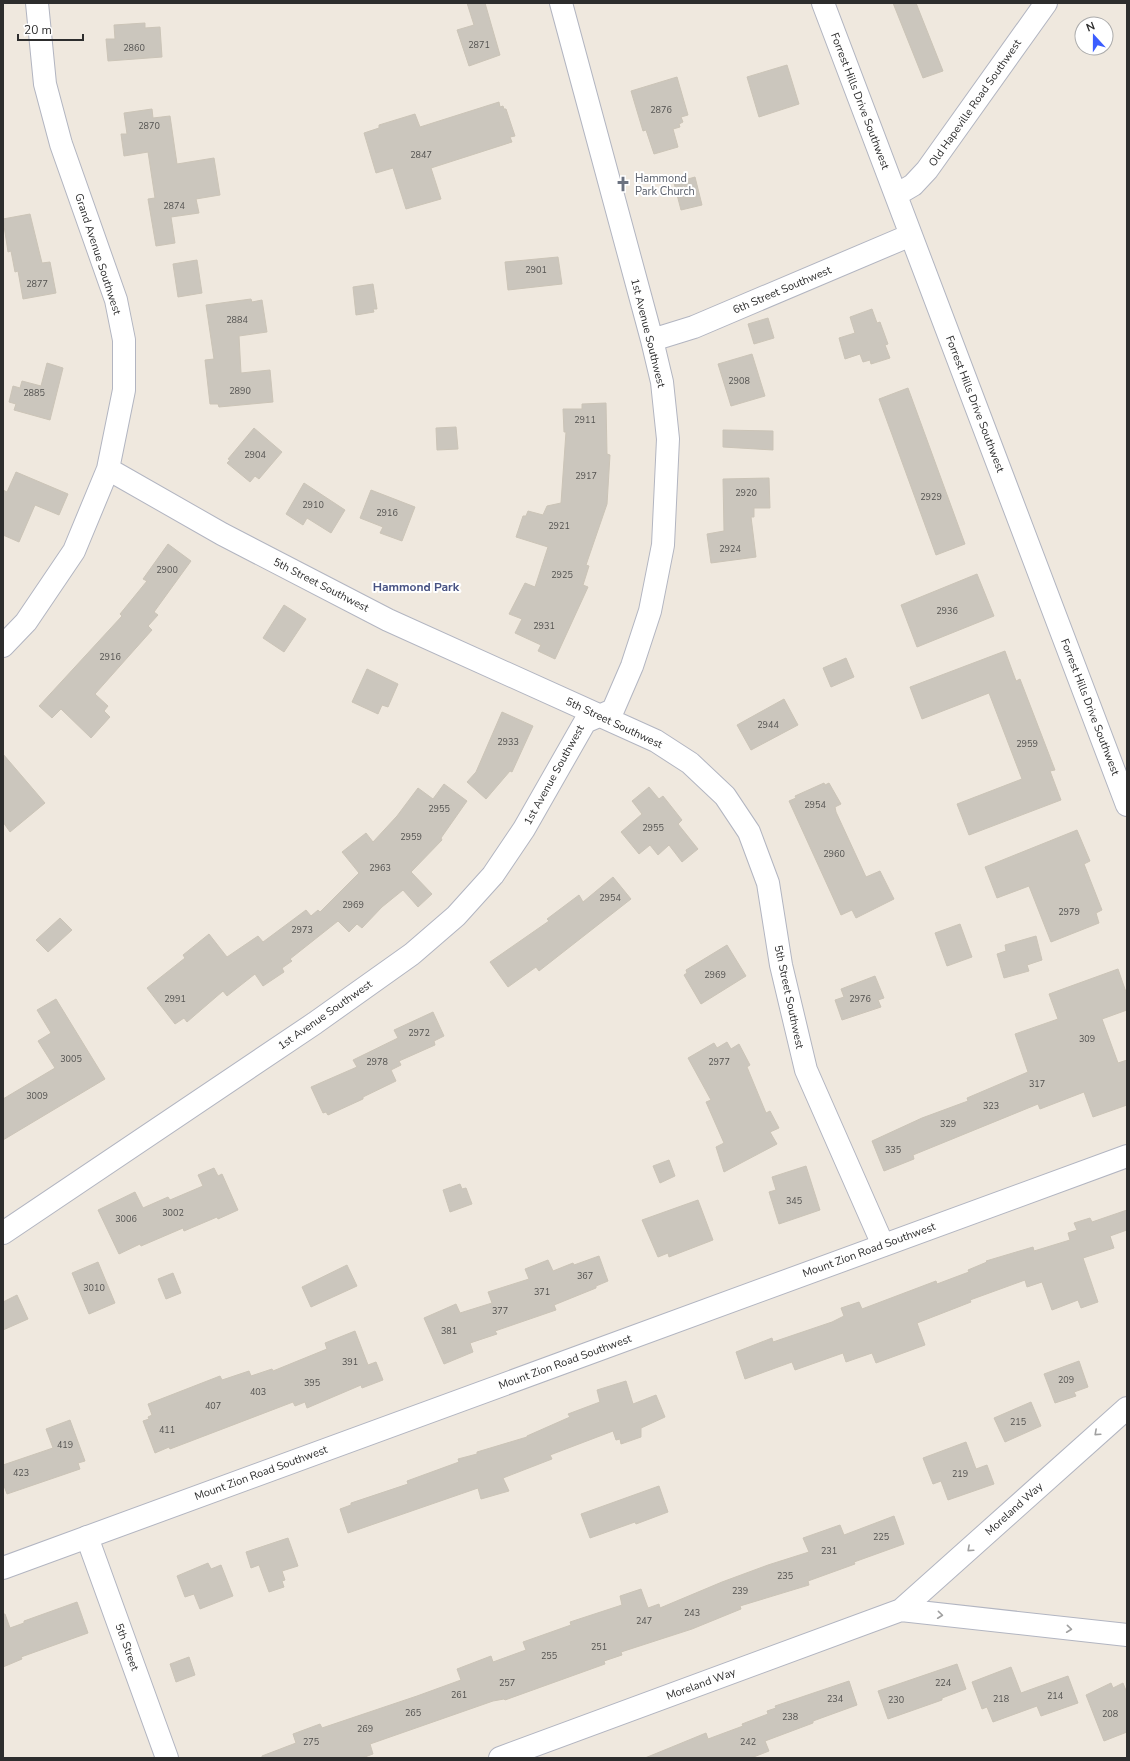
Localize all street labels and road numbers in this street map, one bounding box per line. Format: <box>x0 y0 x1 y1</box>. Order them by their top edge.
street label: Forrest Hills Drive Southwest <box>827 31 893 172</box>
street label: Old Hapeville Road Southwest <box>925 36 1025 170</box>
street label: Grand Avenue Southwest <box>71 191 125 317</box>
street label: 6th Street Southwest <box>730 262 834 318</box>
street label: 1st Avenue Southwest <box>627 277 669 389</box>
street label: Forrest Hills Drive Southwest <box>942 334 1008 475</box>
street label: 5th Street Southwest <box>271 554 372 616</box>
street label: Forrest Hills Drive Southwest <box>1057 637 1123 778</box>
street label: 5th Street Southwest <box>563 694 665 752</box>
street label: 1st Avenue Southwest <box>520 722 588 828</box>
street label: 5th Street Southwest <box>771 944 807 1050</box>
street label: 1st Avenue Southwest <box>275 977 375 1053</box>
street label: Mount Zion Road Southwest <box>800 1219 938 1281</box>
street label: Mount Zion Road Southwest <box>496 1331 634 1393</box>
street label: Mount Zion Road Southwest <box>192 1442 330 1504</box>
street label: Moreland Way <box>982 1479 1046 1539</box>
street label: 5th Street <box>111 1621 143 1673</box>
street label: Moreland Way <box>664 1664 738 1703</box>

